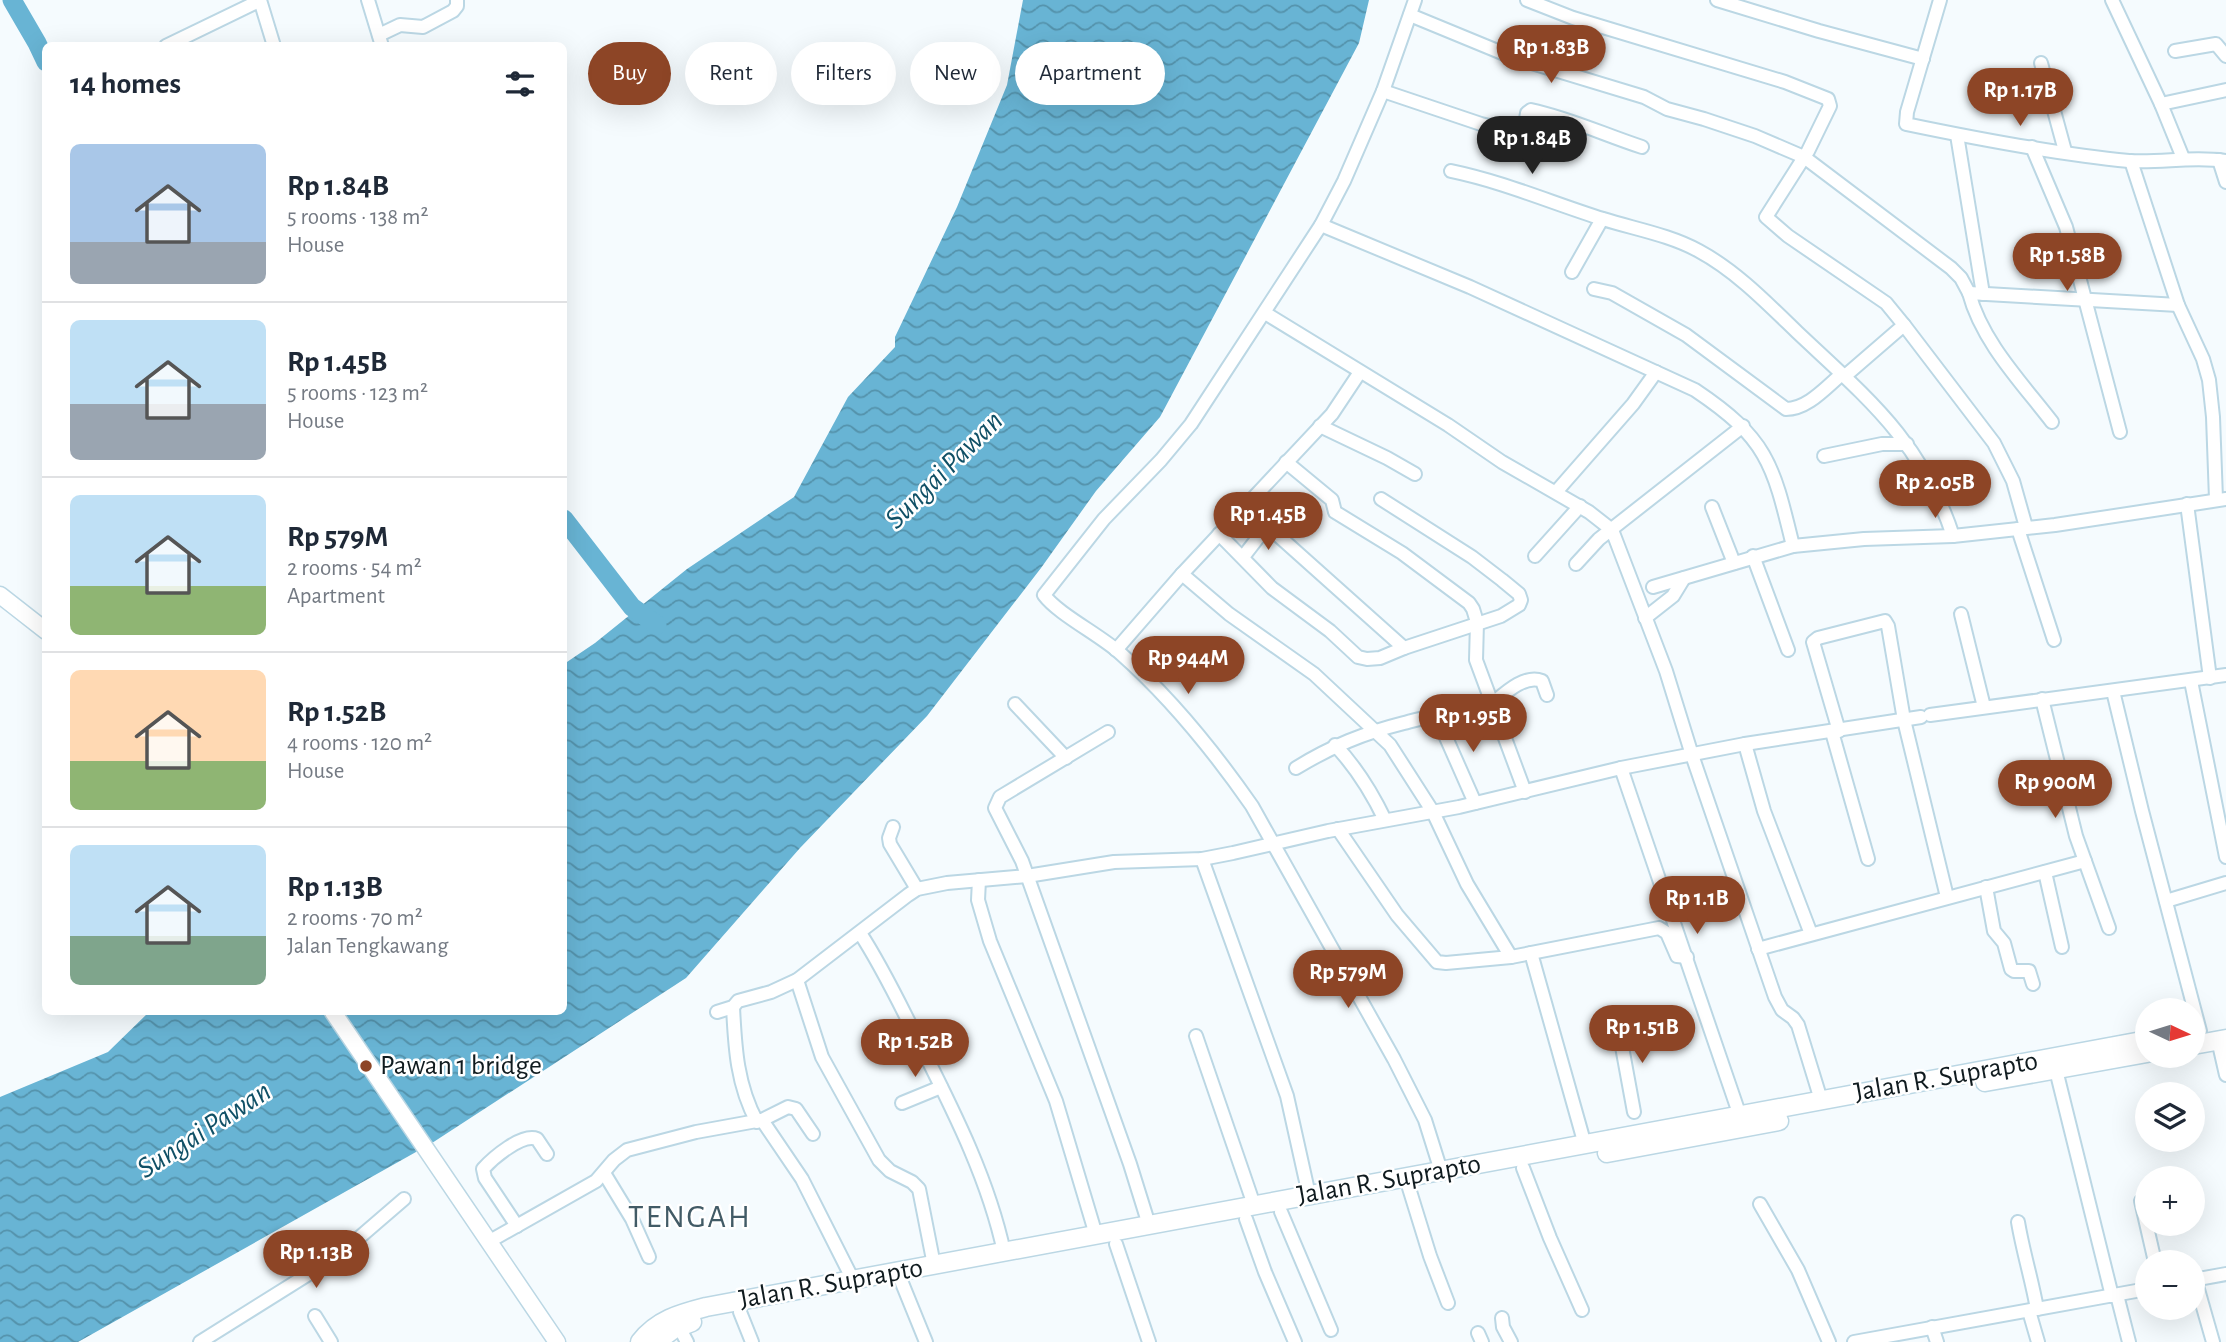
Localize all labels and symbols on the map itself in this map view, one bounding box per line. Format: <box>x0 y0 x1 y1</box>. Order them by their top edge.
pin: Rp 1.83B <box>1479 25 1623 85</box>
pin: Rp 1.17B <box>1948 68 2092 128</box>
pin: Rp 1.84B <box>1460 116 1604 176</box>
pin: Rp 1.58B <box>1995 233 2139 293</box>
water label: Sungai Pawan <box>879 405 1009 535</box>
pin: Rp 2.05B <box>1863 461 2007 520</box>
pin: Rp 1.45B <box>1196 492 1340 552</box>
pin: Rp 944M <box>1123 636 1253 696</box>
pin: Rp 1.95B <box>1401 694 1545 754</box>
pin: Rp 900M <box>1990 760 2120 820</box>
pin: Rp 1.1B <box>1632 876 1762 936</box>
pin: Rp 579M <box>1283 950 1413 1010</box>
north arrow <box>2135 998 2205 1068</box>
pin: Rp 1.51B <box>1570 1006 1714 1065</box>
pin: Rp 1.52B <box>843 1020 987 1079</box>
street label: Jalan R. Suprapto <box>1852 1047 2040 1107</box>
place label: Pawan 1 bridge <box>380 1052 542 1080</box>
marker: Pawan 1 bridge <box>358 1058 374 1074</box>
water label: Sungai Pawan <box>132 1076 276 1184</box>
street label: Jalan R. Suprapto <box>1295 1150 1483 1210</box>
district label: TENGAH <box>628 1201 752 1233</box>
pin: Rp 1.13B <box>244 1230 388 1290</box>
street label: Jalan R. Suprapto <box>737 1254 925 1314</box>

